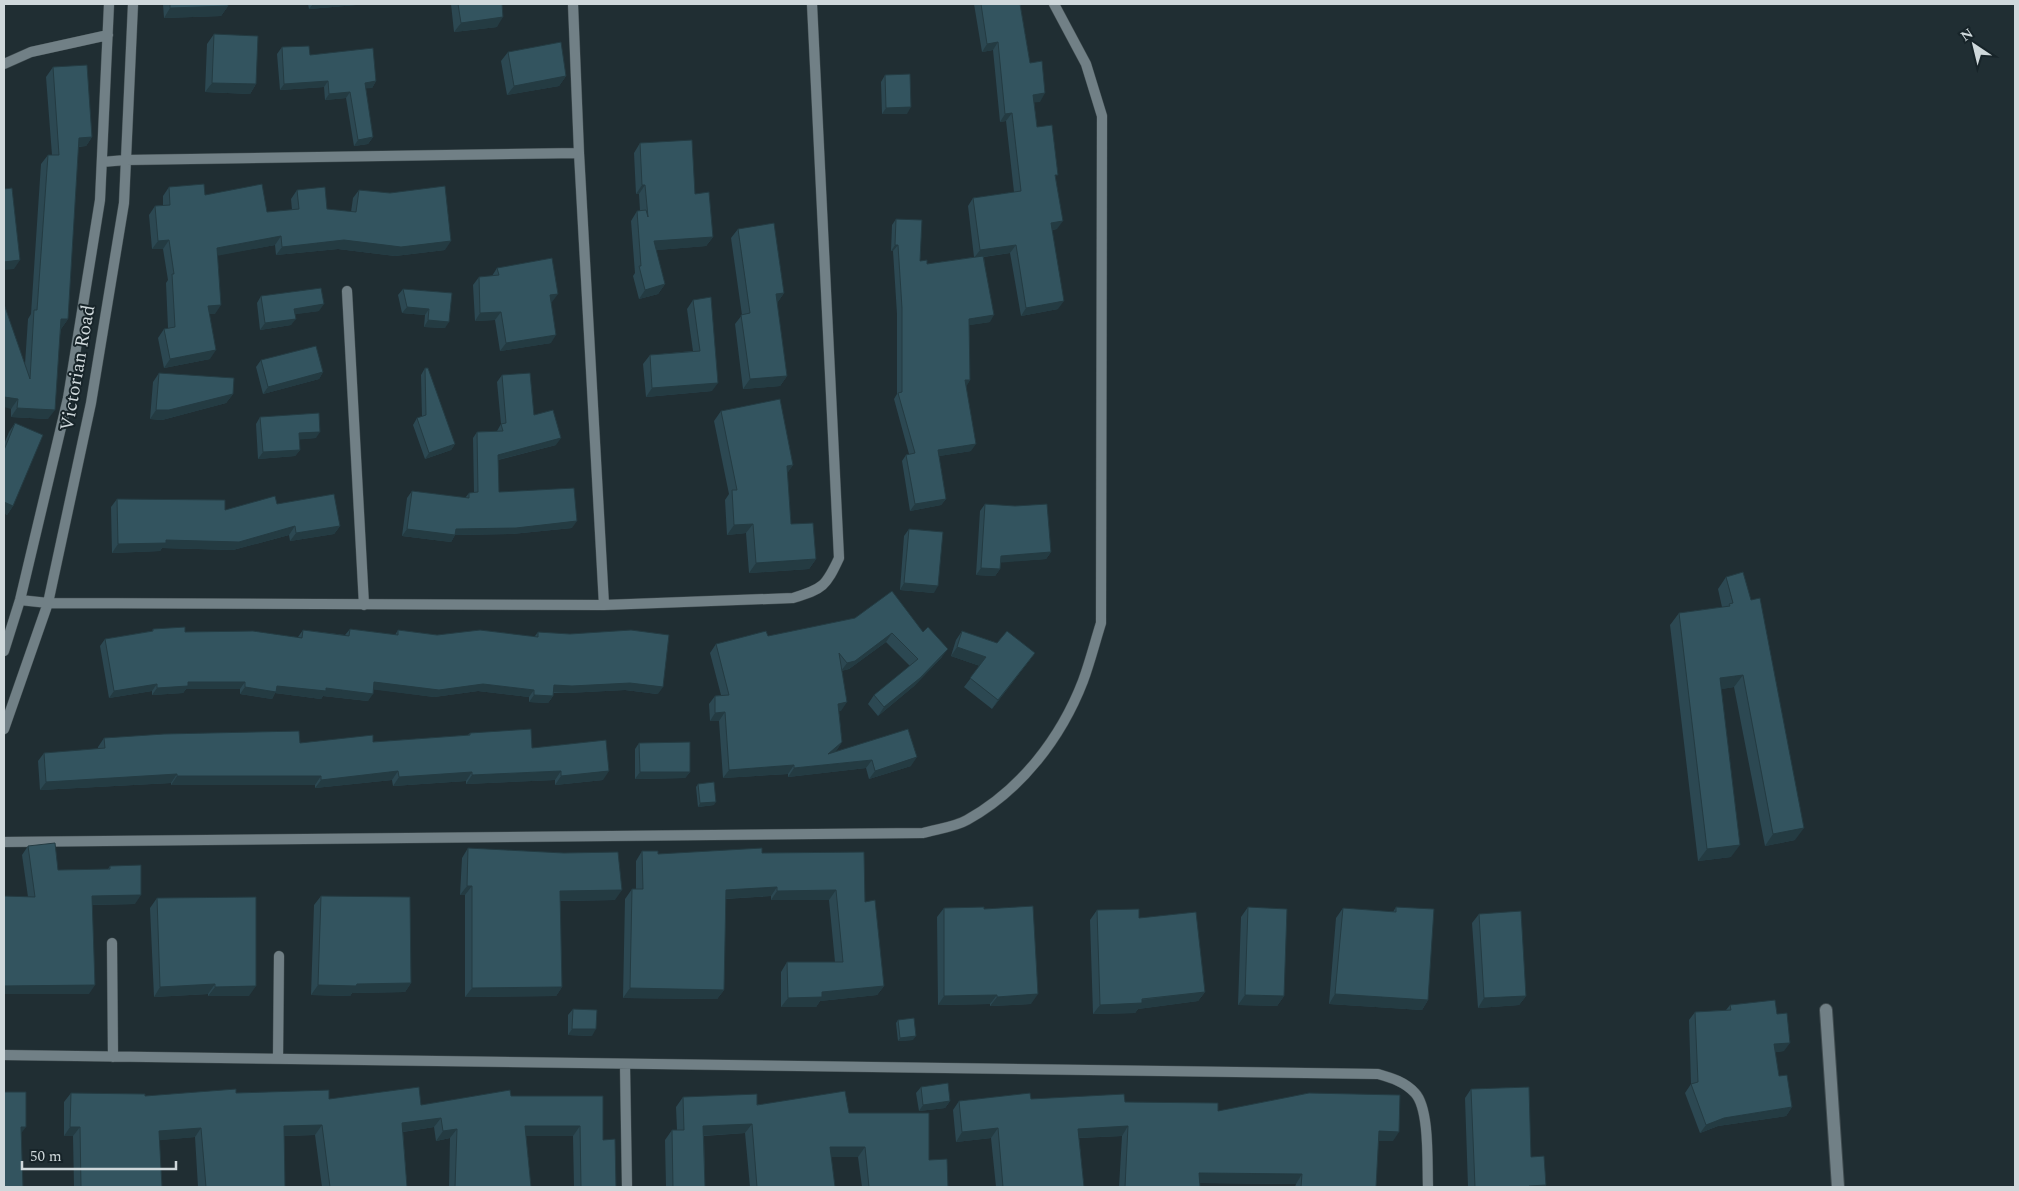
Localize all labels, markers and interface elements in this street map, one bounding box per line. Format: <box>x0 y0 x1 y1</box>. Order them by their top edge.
north arrow <box>1949 20 1999 70</box>
text: N <box>1956 23 1978 47</box>
street label: Victorian Road <box>53 303 103 433</box>
scale bar <box>22 1138 176 1170</box>
text: 50 m <box>30 1145 62 1168</box>

